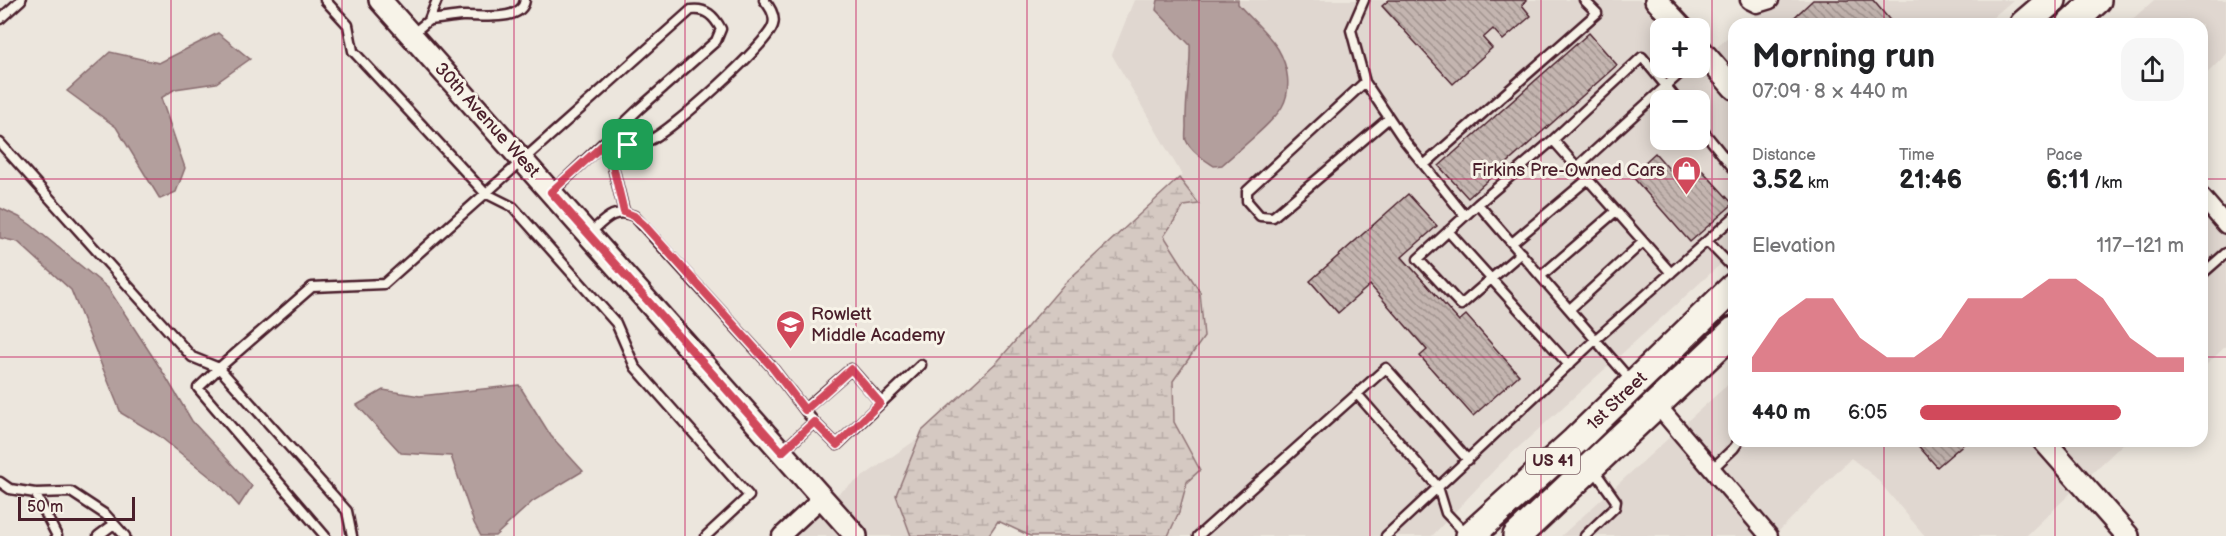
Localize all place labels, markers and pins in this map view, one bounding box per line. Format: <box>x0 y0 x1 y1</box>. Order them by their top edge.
pin <box>602 119 653 170</box>
shop icon: Firkins Pre-Owned Cars <box>1670 154 1702 196</box>
place label: Firkins Pre-Owned Cars <box>1472 160 1665 181</box>
place label: Rowlett Middle Academy <box>811 304 946 346</box>
school or university icon: Rowlett Middle Academy <box>774 308 806 350</box>

